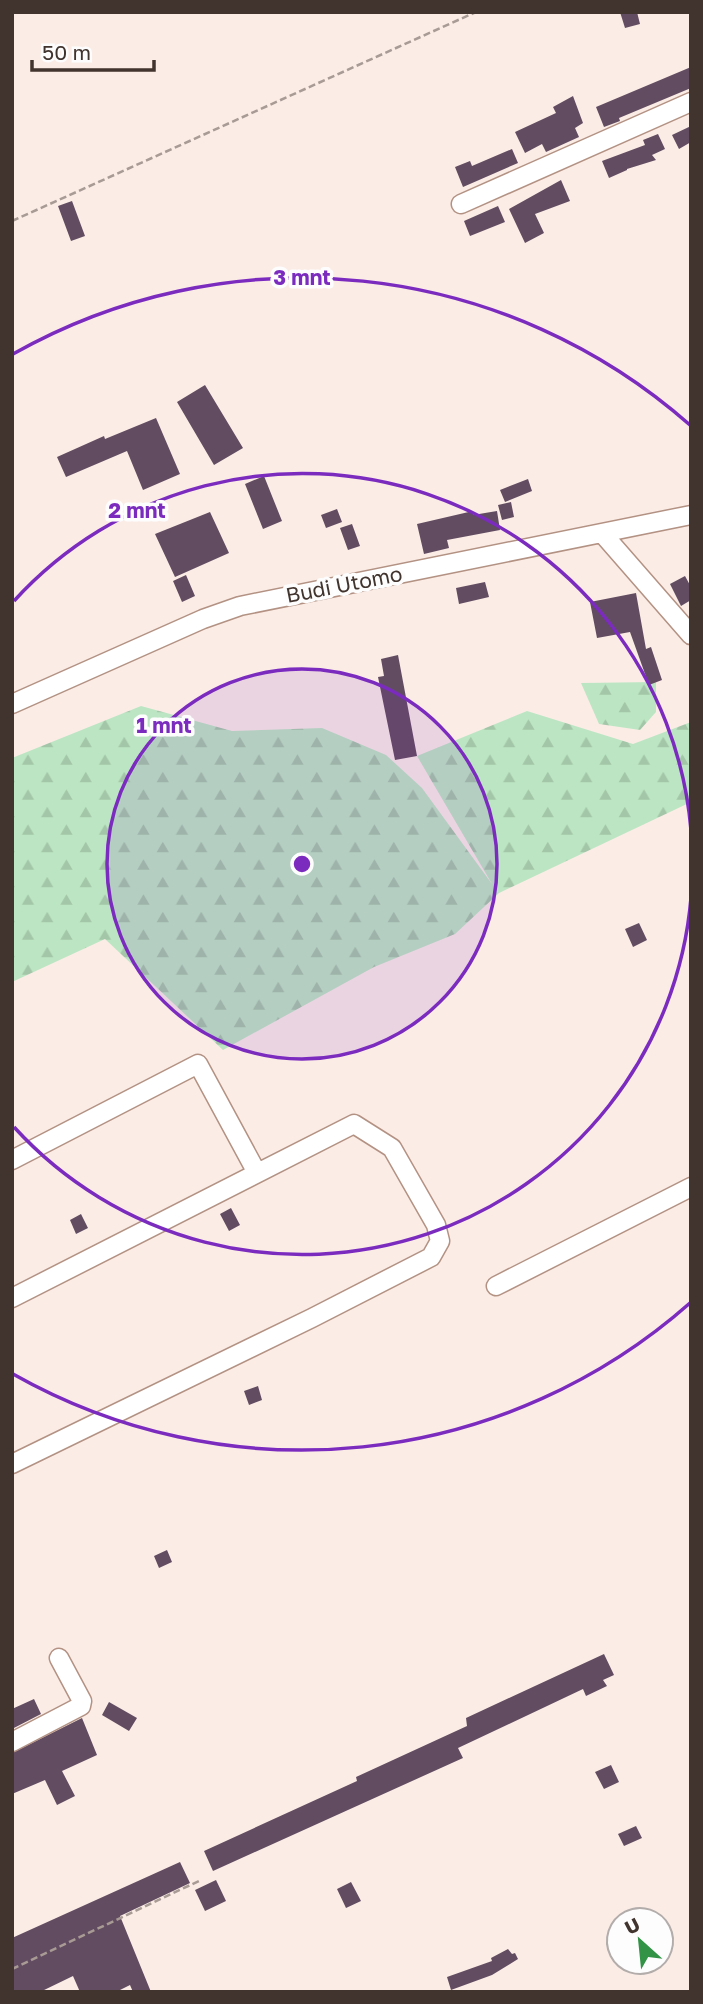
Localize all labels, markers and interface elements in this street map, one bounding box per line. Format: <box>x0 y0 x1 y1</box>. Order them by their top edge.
scale bar <box>32 28 154 72</box>
text: 50 m <box>42 39 91 65</box>
text: 3 mnt <box>273 264 331 290</box>
text: 2 mnt <box>108 497 166 523</box>
street label: Budi Utomo <box>284 560 404 608</box>
text: 1 mnt <box>136 712 192 738</box>
centre of rings <box>290 852 314 876</box>
north arrow <box>605 1906 675 1976</box>
text: U <box>621 1912 643 1939</box>

